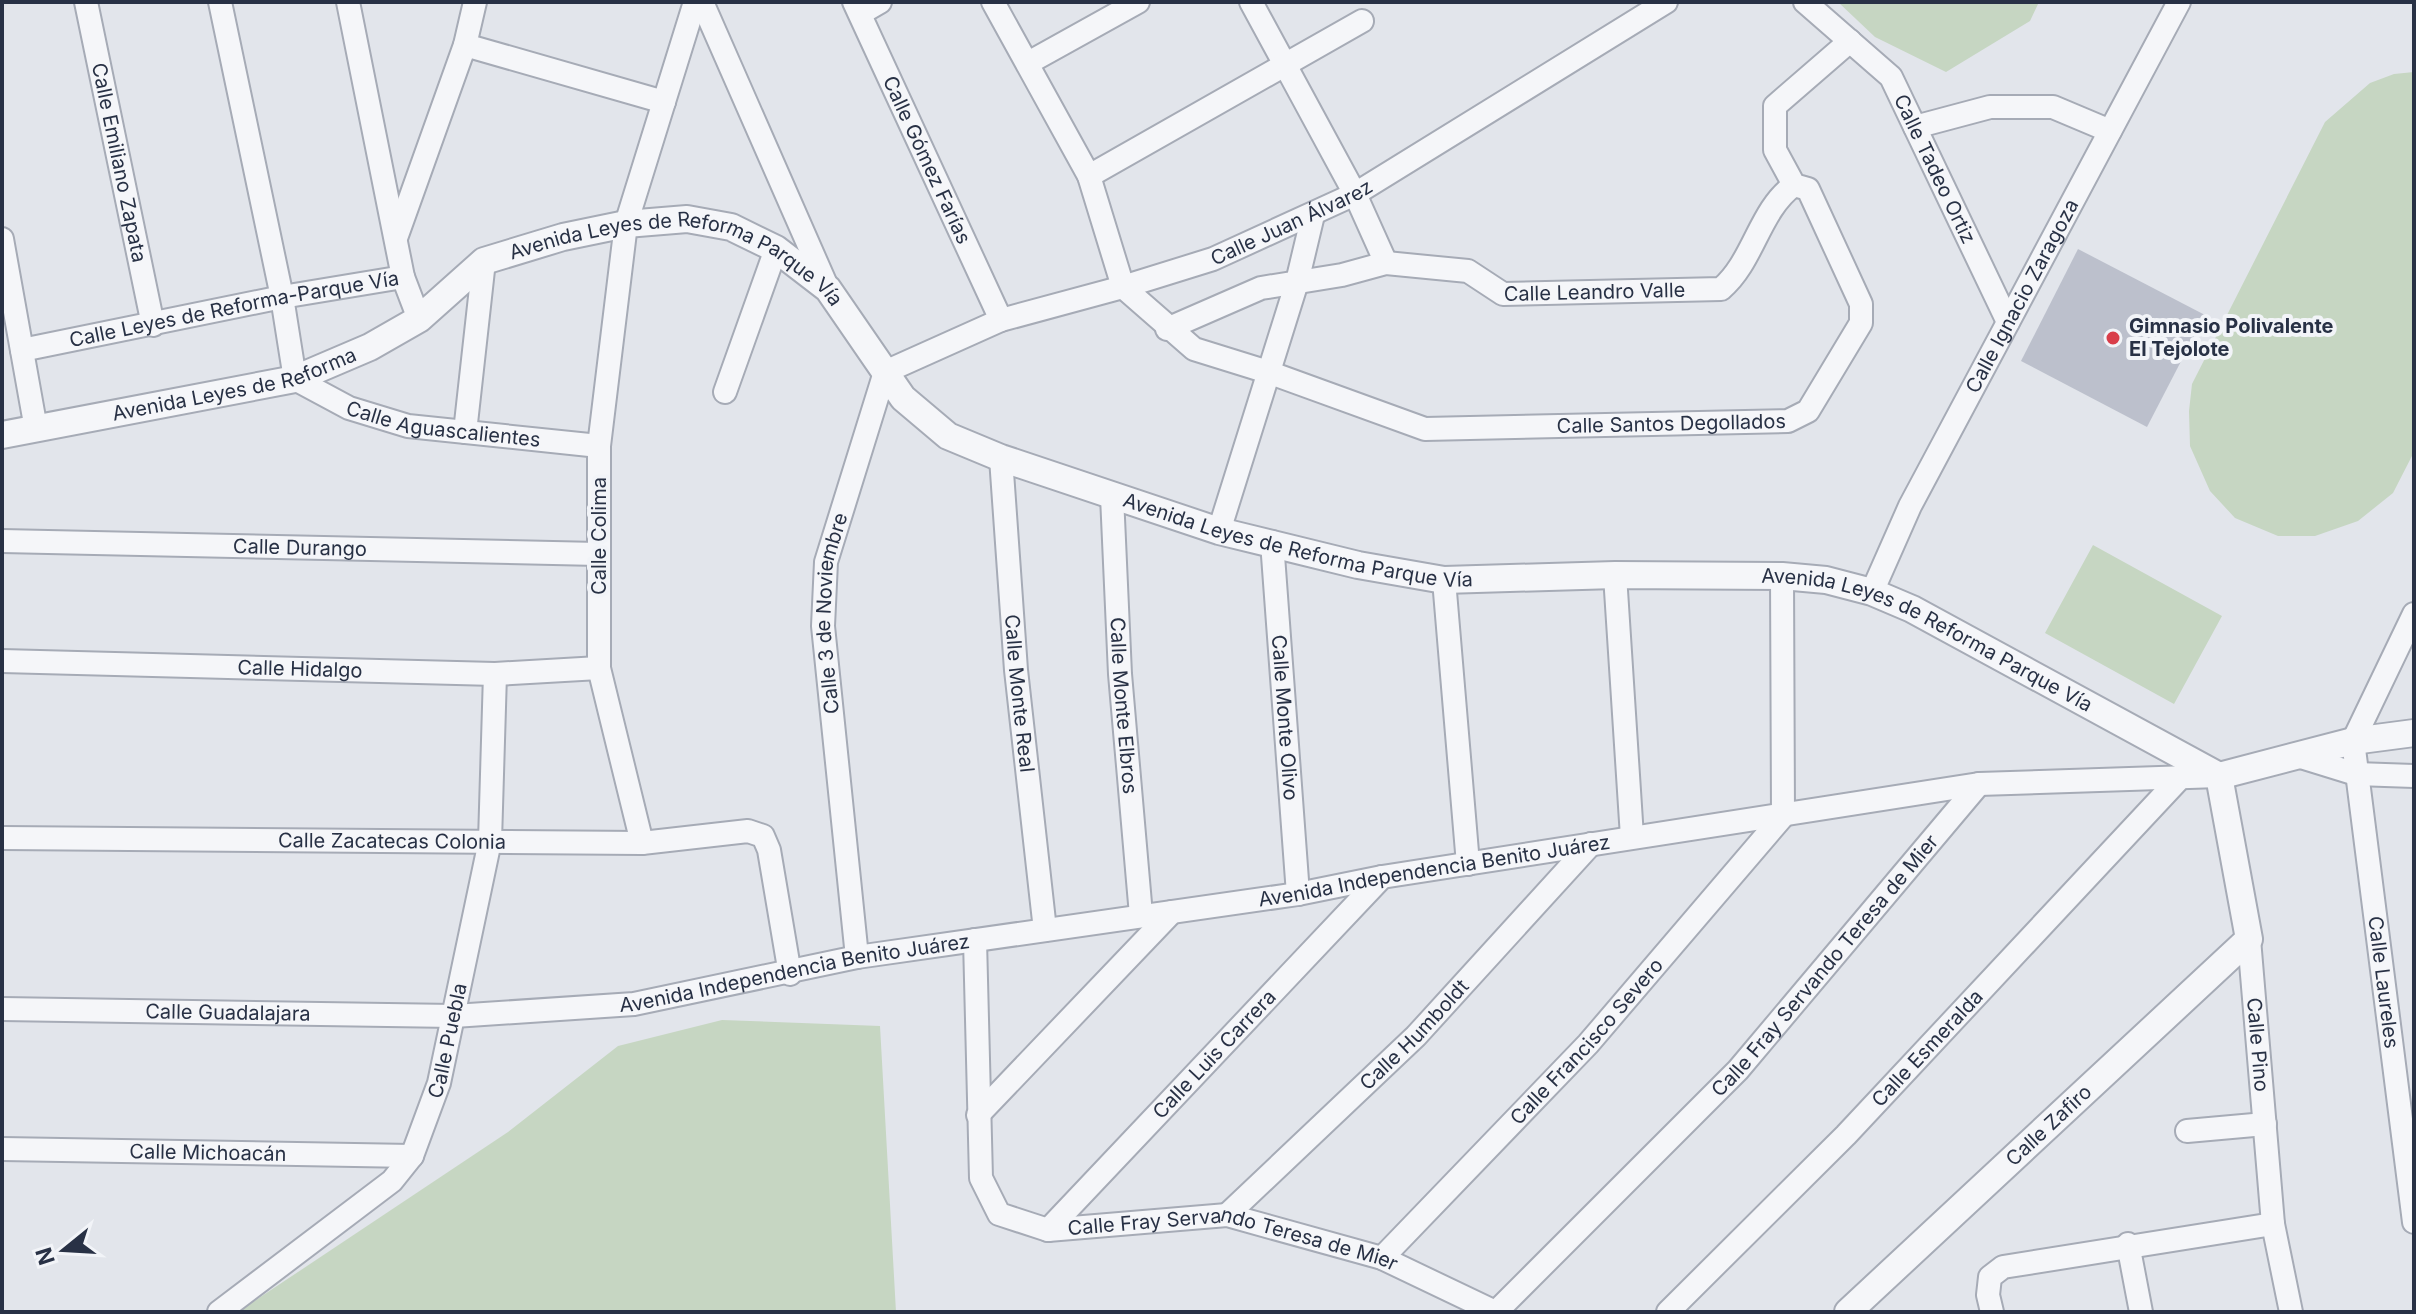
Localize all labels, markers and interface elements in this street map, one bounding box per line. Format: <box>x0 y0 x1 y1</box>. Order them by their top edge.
street label: Calle Emiliano Zapata <box>87 61 152 264</box>
street label: Calle Gómez Farías <box>878 72 976 248</box>
street label: Calle Tadeo Ortiz <box>1889 90 1981 247</box>
street label: Calle Juan Álvarez <box>1207 174 1377 270</box>
street label: Calle Ignacio Zaragoza <box>1961 195 2084 397</box>
street label: Avenida Leyes de Reforma Parque Vía <box>506 207 848 310</box>
street label: Calle Leyes de Reforma-Parque Vía <box>67 266 401 352</box>
street label: Calle Leandro Valle <box>1503 278 1686 306</box>
place label: Gimnasio Polivalente El Tejolote <box>2129 314 2334 361</box>
marker: Gimnasio Polivalente El Tejolote <box>2104 329 2122 347</box>
street label: Avenida Leyes de Reforma <box>110 342 360 426</box>
street label: Calle Aguascalientes <box>343 396 542 452</box>
street label: Calle Santos Degollados <box>1556 409 1786 438</box>
street label: Calle Colima <box>587 477 611 595</box>
street label: Avenida Leyes de Reforma Parque Vía <box>1120 488 1473 592</box>
street label: Calle 3 de Noviembre <box>811 510 853 715</box>
street label: Calle Durango <box>233 534 367 561</box>
street label: Avenida Leyes de Reforma Parque Vía <box>1761 564 2097 717</box>
street label: Calle Monte Real <box>1000 613 1039 774</box>
street label: Calle Monte Elbros <box>1105 617 1142 795</box>
street label: Calle Monte Olivo <box>1267 634 1303 801</box>
street label: Calle Hidalgo <box>237 655 363 683</box>
street label: Calle Zacatecas Colonia <box>278 828 506 854</box>
street label: Calle Fray Servando Teresa de Mier <box>1706 829 1943 1102</box>
street label: Avenida Independencia Benito Juárez <box>1257 830 1612 912</box>
street label: Calle Laureles <box>2363 915 2404 1050</box>
street label: Avenida Independencia Benito Juárez <box>619 929 971 1017</box>
street label: Calle Francisco Severo <box>1505 953 1668 1130</box>
street label: Calle Humboldt <box>1355 974 1474 1095</box>
street label: Calle Puebla <box>422 981 472 1102</box>
street label: Calle Luis Carrera <box>1148 985 1281 1124</box>
street label: Calle Esmeralda <box>1867 985 1988 1112</box>
street label: Calle Pino <box>2242 997 2274 1093</box>
street label: Calle Guadalajara <box>145 999 311 1026</box>
street label: Calle Zafiro <box>2001 1080 2096 1171</box>
street label: Calle Michoacán <box>129 1139 287 1166</box>
street label: Calle Fray Servando Teresa de Mier <box>1067 1202 1402 1276</box>
north arrow <box>24 1210 104 1290</box>
text: N <box>30 1244 60 1268</box>

